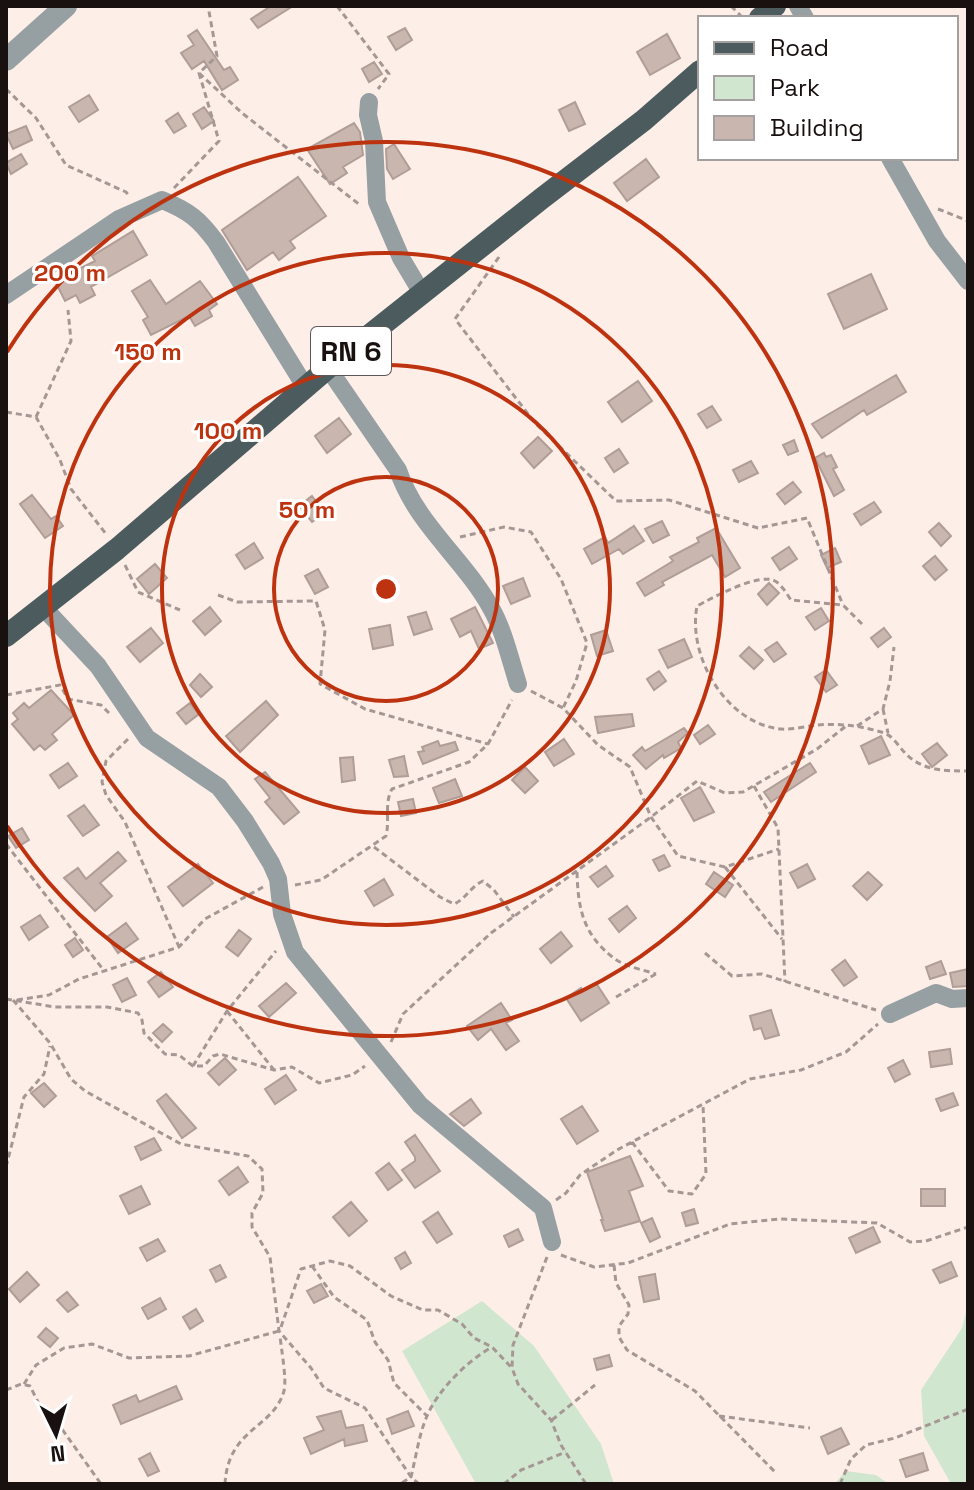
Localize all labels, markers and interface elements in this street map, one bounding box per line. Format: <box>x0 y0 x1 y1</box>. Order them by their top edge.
legend <box>698 16 958 160</box>
text: Road <box>770 32 829 63</box>
text: Park <box>770 72 820 103</box>
text: Building <box>770 112 864 143</box>
text: 200 m <box>34 257 106 288</box>
road number: RN 6 <box>311 327 391 375</box>
text: 150 m <box>114 336 182 367</box>
text: 100 m <box>194 415 262 446</box>
text: 50 m <box>279 494 335 525</box>
centre of rings <box>372 575 400 603</box>
north arrow <box>16 1394 96 1474</box>
text: N <box>49 1439 66 1469</box>

